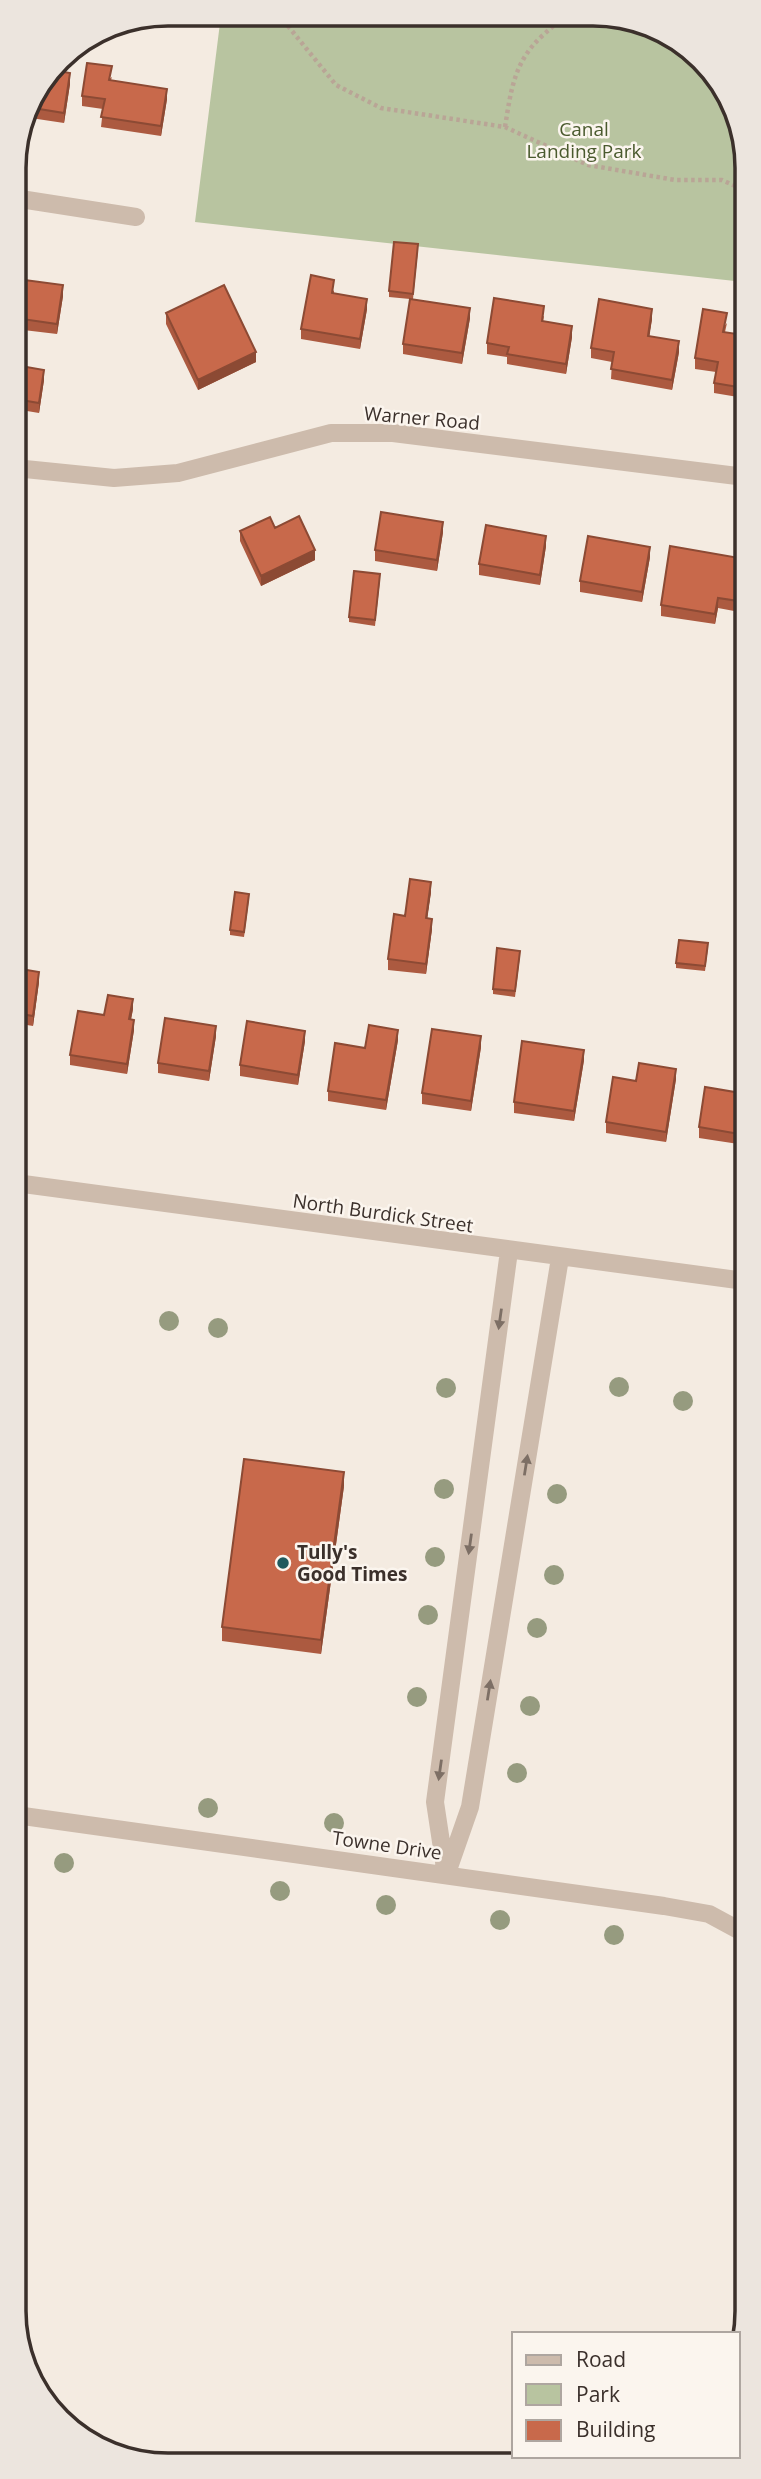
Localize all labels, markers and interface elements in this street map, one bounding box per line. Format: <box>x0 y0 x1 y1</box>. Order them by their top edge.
park label: Canal Landing Park <box>526 116 642 164</box>
street label: Warner Road <box>363 400 481 436</box>
street label: North Burdick Street <box>291 1187 475 1239</box>
one-way arrow <box>495 1308 506 1330</box>
one-way arrow <box>521 1454 532 1476</box>
one-way arrow <box>464 1533 475 1555</box>
place label: Tully's Good Times <box>297 1539 407 1587</box>
marker: Tully's Good Times <box>275 1555 291 1571</box>
one-way arrow <box>484 1678 495 1700</box>
one-way arrow <box>434 1759 445 1781</box>
street label: Towne Drive <box>331 1824 443 1866</box>
legend <box>512 2332 740 2458</box>
text: Road <box>576 2345 626 2373</box>
text: Park <box>576 2380 620 2408</box>
text: Building <box>576 2415 655 2443</box>

